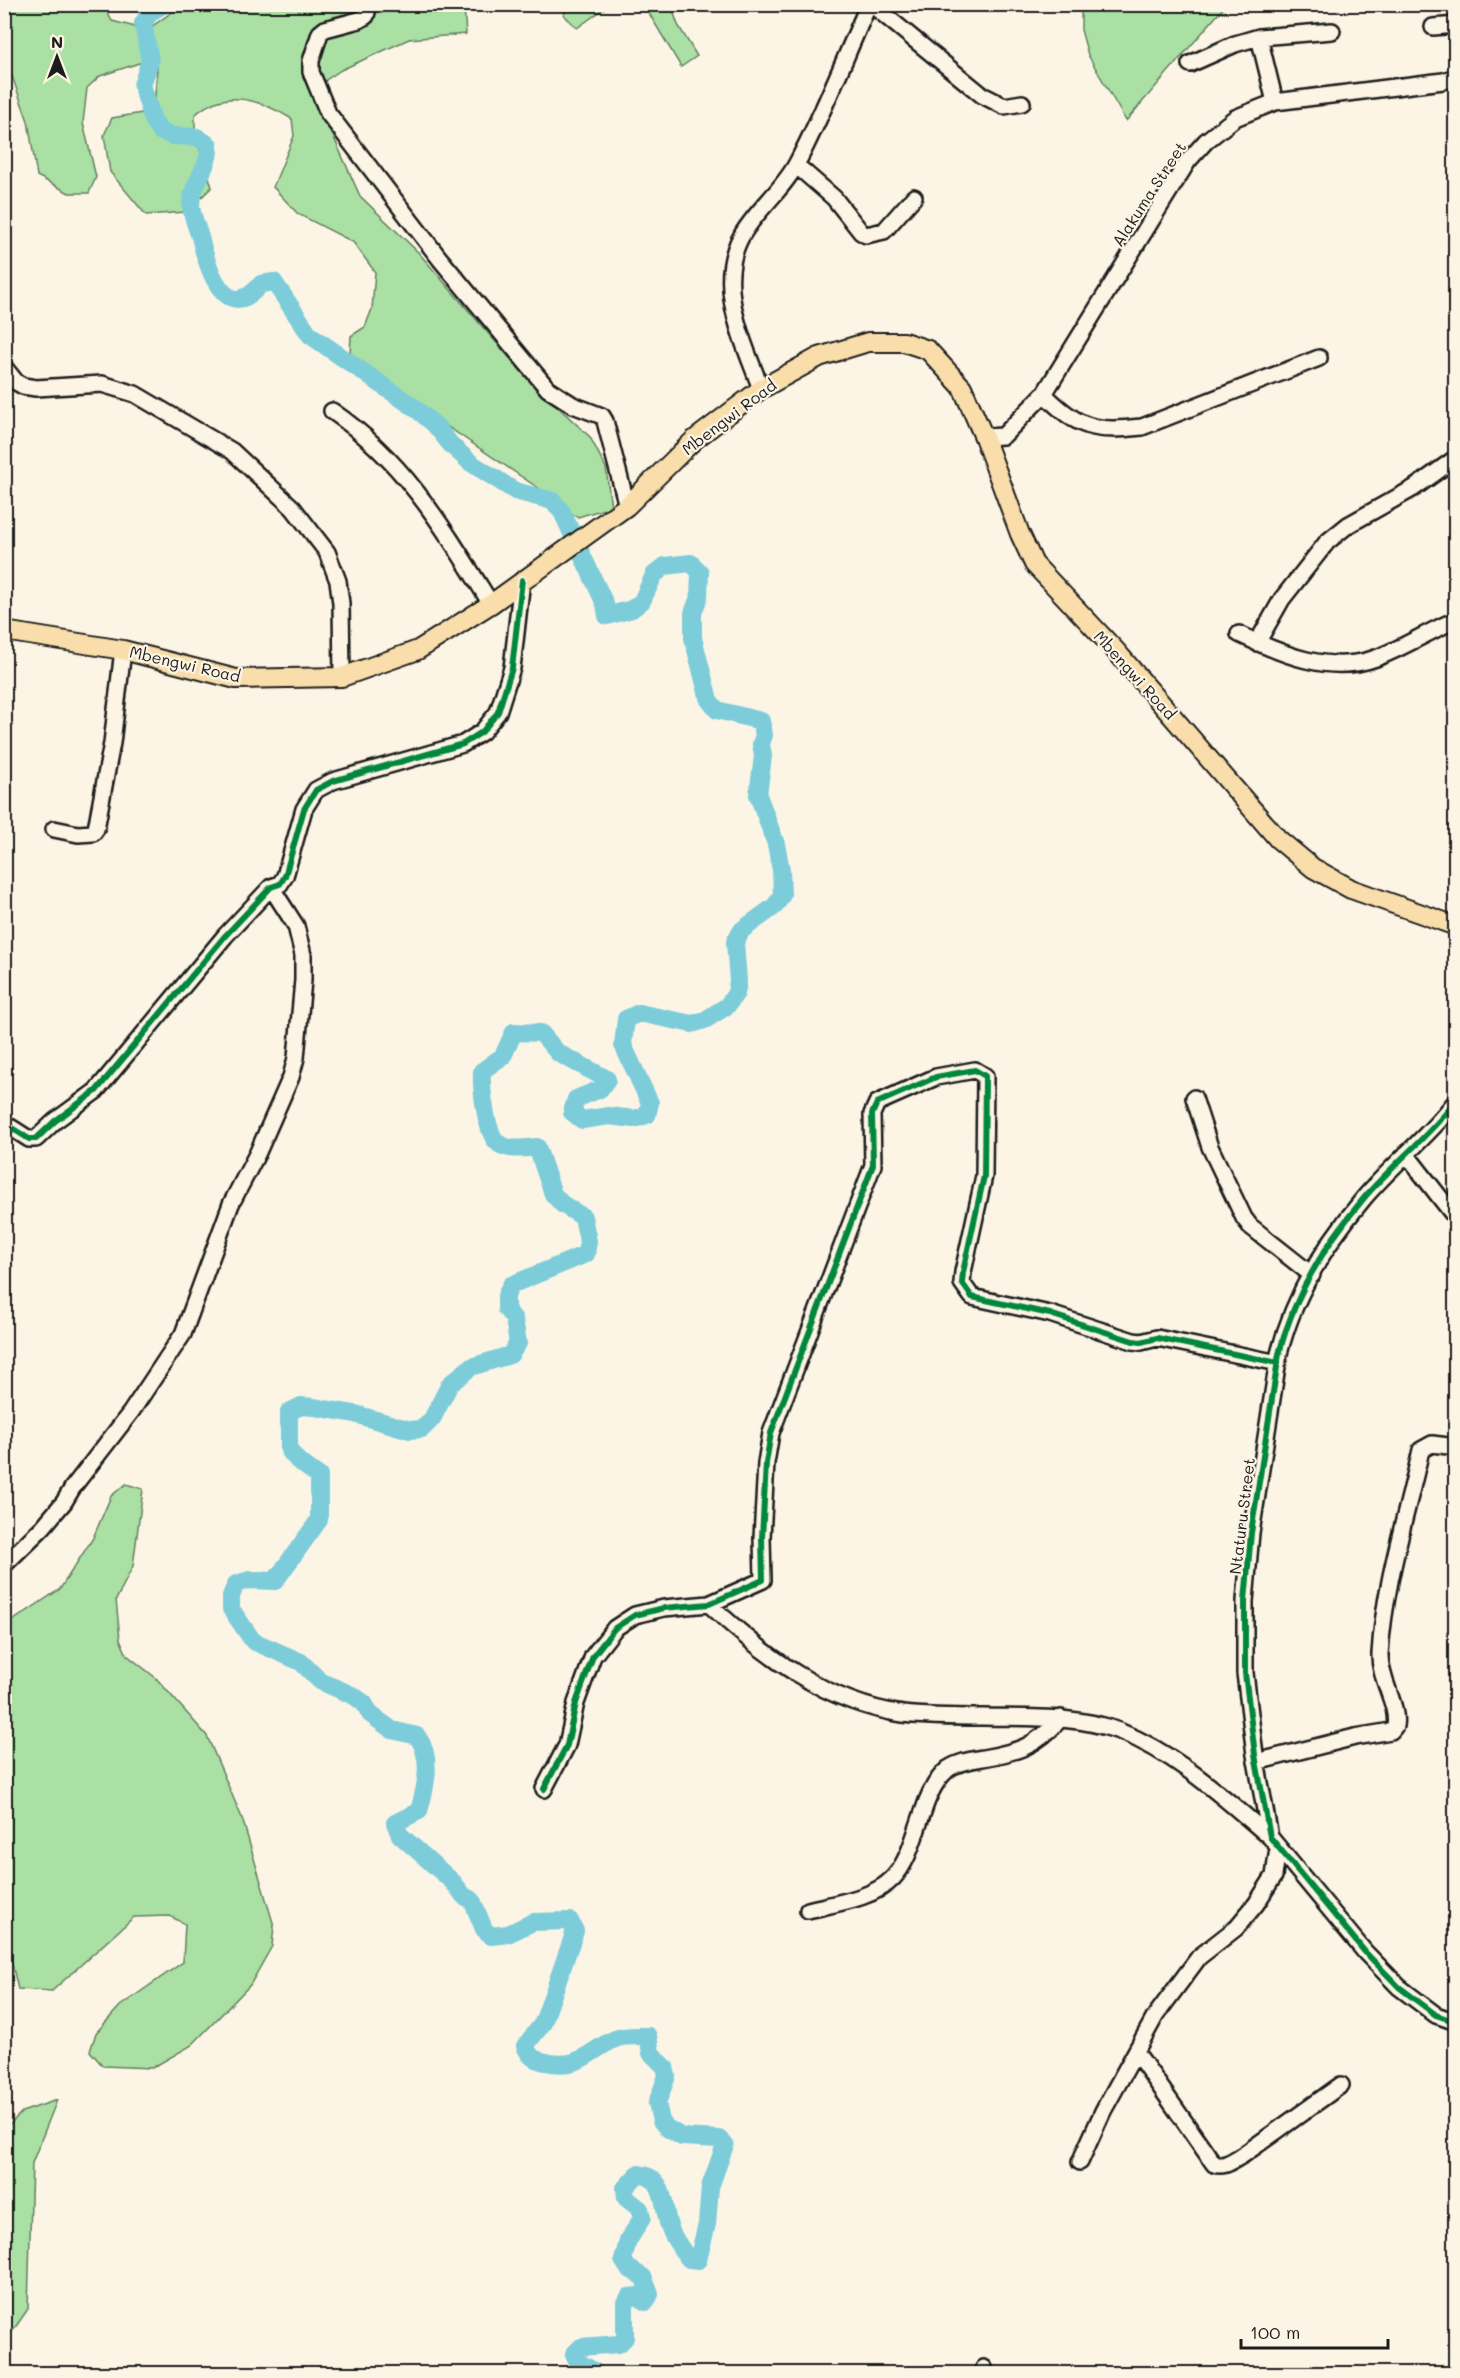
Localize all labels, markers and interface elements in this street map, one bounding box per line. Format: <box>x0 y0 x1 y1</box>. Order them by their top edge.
north arrow <box>27 27 87 87</box>
text: N <box>51 31 63 52</box>
street label: Alakuma Street <box>1107 137 1190 250</box>
street label: Mbengwi Road <box>677 374 780 459</box>
street label: Mbengwi Road <box>1090 626 1181 724</box>
street label: Mbengwi Road <box>128 641 243 686</box>
street label: Ntaturu Street <box>1224 1456 1259 1576</box>
scale bar <box>1241 2312 1388 2350</box>
text: 100 m <box>1250 2320 1300 2344</box>

